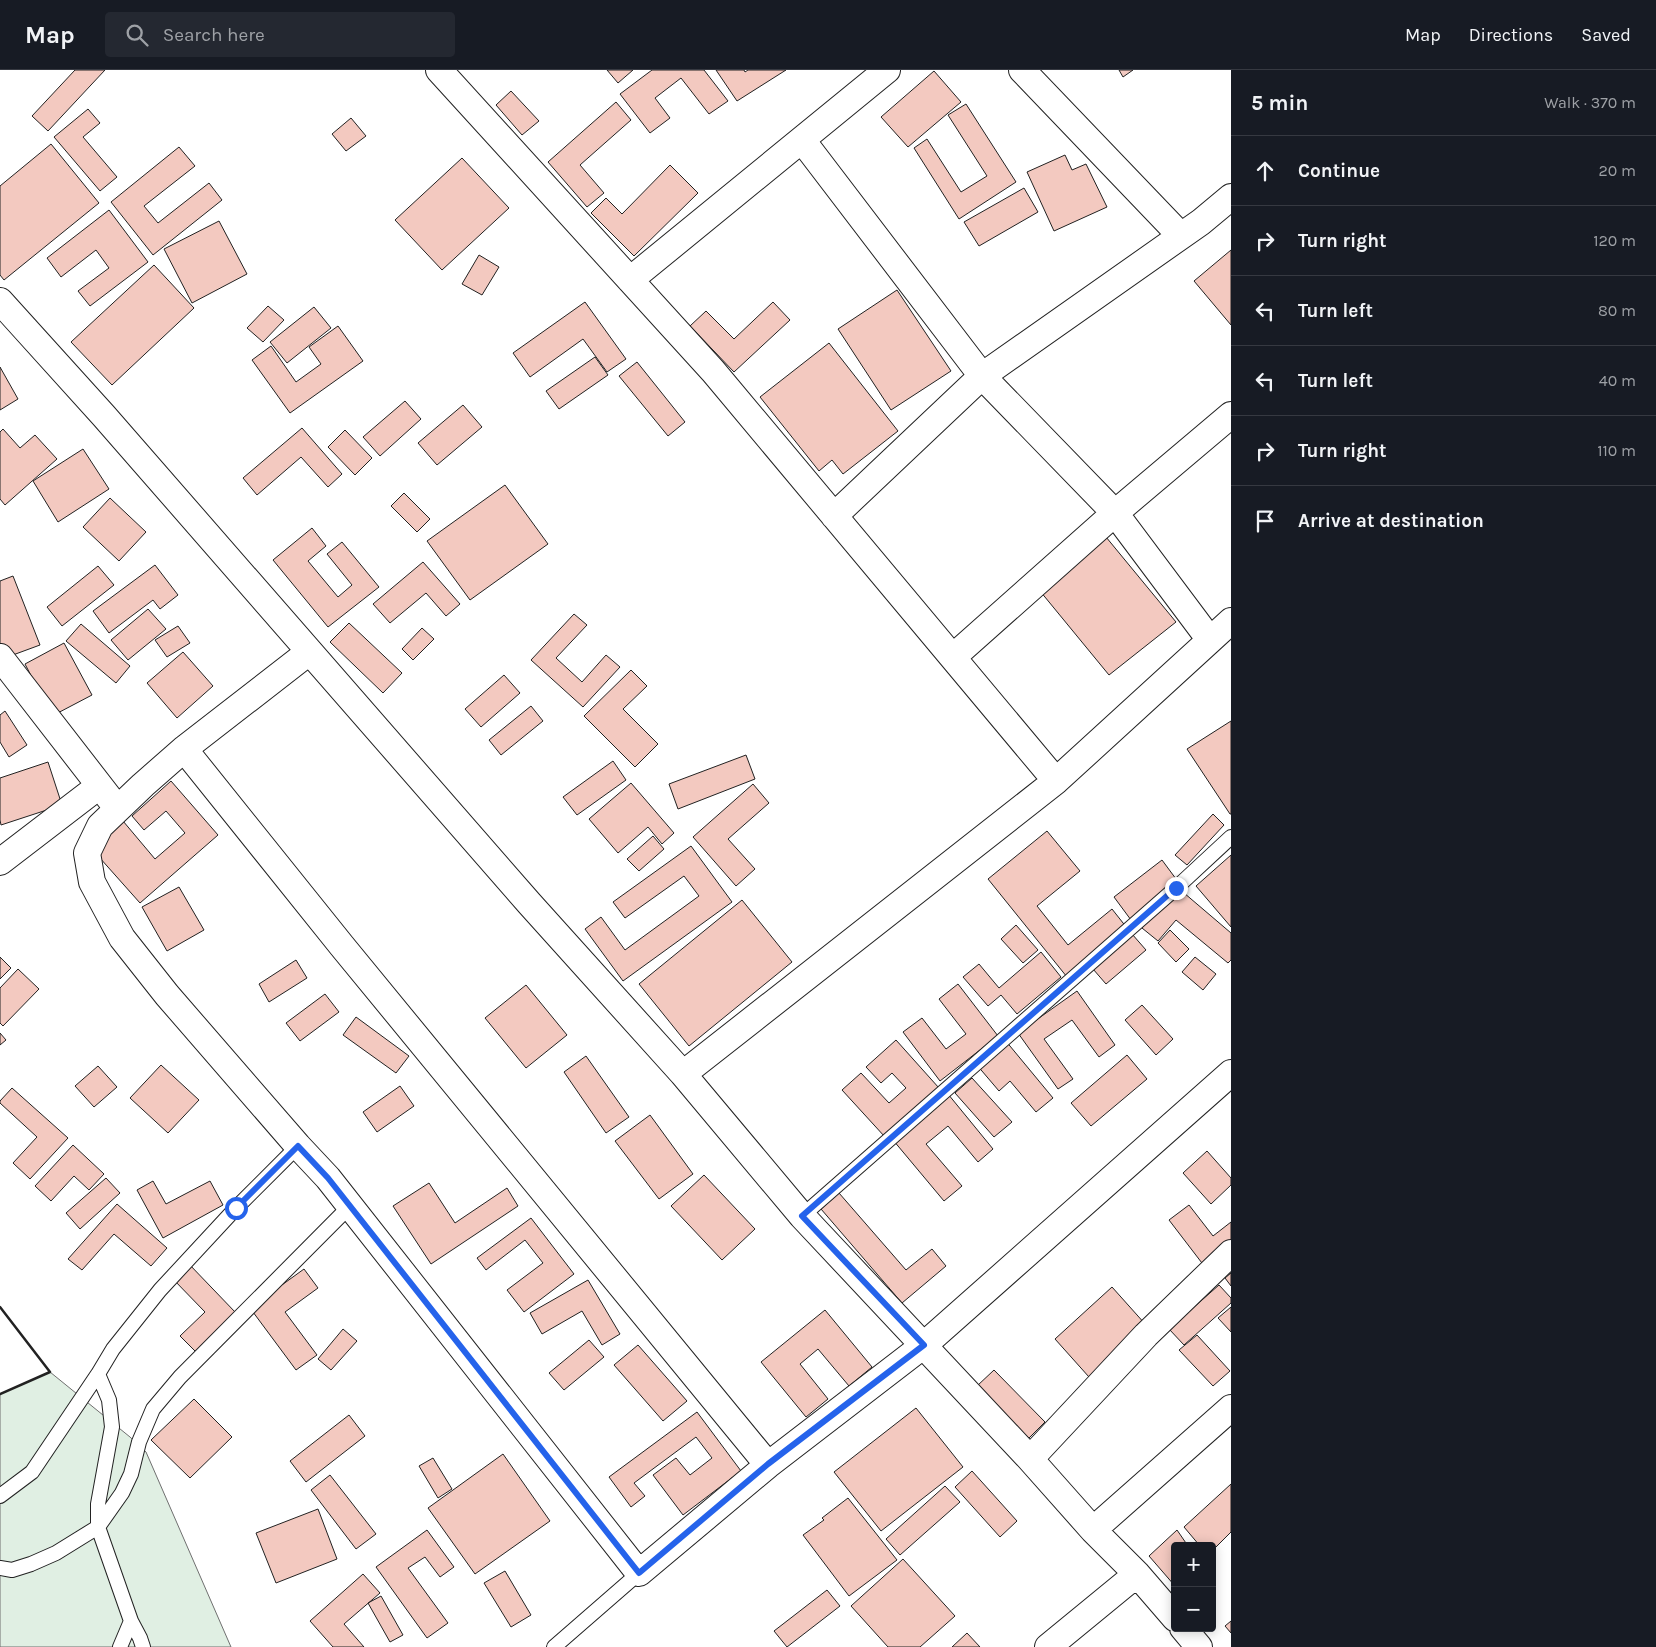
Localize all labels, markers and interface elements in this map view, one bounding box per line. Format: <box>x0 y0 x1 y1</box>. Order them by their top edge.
search box <box>105 12 455 57</box>
text: Map <box>25 21 75 49</box>
icon: search <box>123 21 151 49</box>
text: Search here <box>163 24 265 46</box>
text: Map <box>1405 24 1441 46</box>
text: Directions <box>1469 24 1553 46</box>
text: Saved <box>1581 24 1631 46</box>
text: 5 min <box>1251 91 1308 115</box>
text: Walk · 370 m <box>1544 93 1636 112</box>
icon: ahead <box>1251 157 1279 185</box>
text: Continue <box>1298 160 1380 182</box>
text: 20 m <box>1598 161 1636 180</box>
icon: right <box>1251 227 1279 255</box>
text: Turn right <box>1298 230 1387 252</box>
text: 120 m <box>1593 231 1636 250</box>
icon: left <box>1251 297 1279 325</box>
text: Turn left <box>1298 300 1373 322</box>
text: 80 m <box>1598 301 1636 320</box>
icon: left <box>1251 367 1279 395</box>
text: Turn left <box>1298 370 1373 392</box>
text: 40 m <box>1599 371 1636 390</box>
icon: right <box>1251 437 1279 465</box>
text: Turn right <box>1298 440 1387 462</box>
text: 110 m <box>1597 441 1636 460</box>
icon: arrive <box>1251 507 1279 535</box>
text: Arrive at destination <box>1298 510 1484 532</box>
route end <box>1165 877 1188 900</box>
route start <box>225 1197 248 1220</box>
map controls <box>1171 1542 1216 1632</box>
button: + <box>1171 1542 1216 1587</box>
button: − <box>1171 1587 1216 1632</box>

